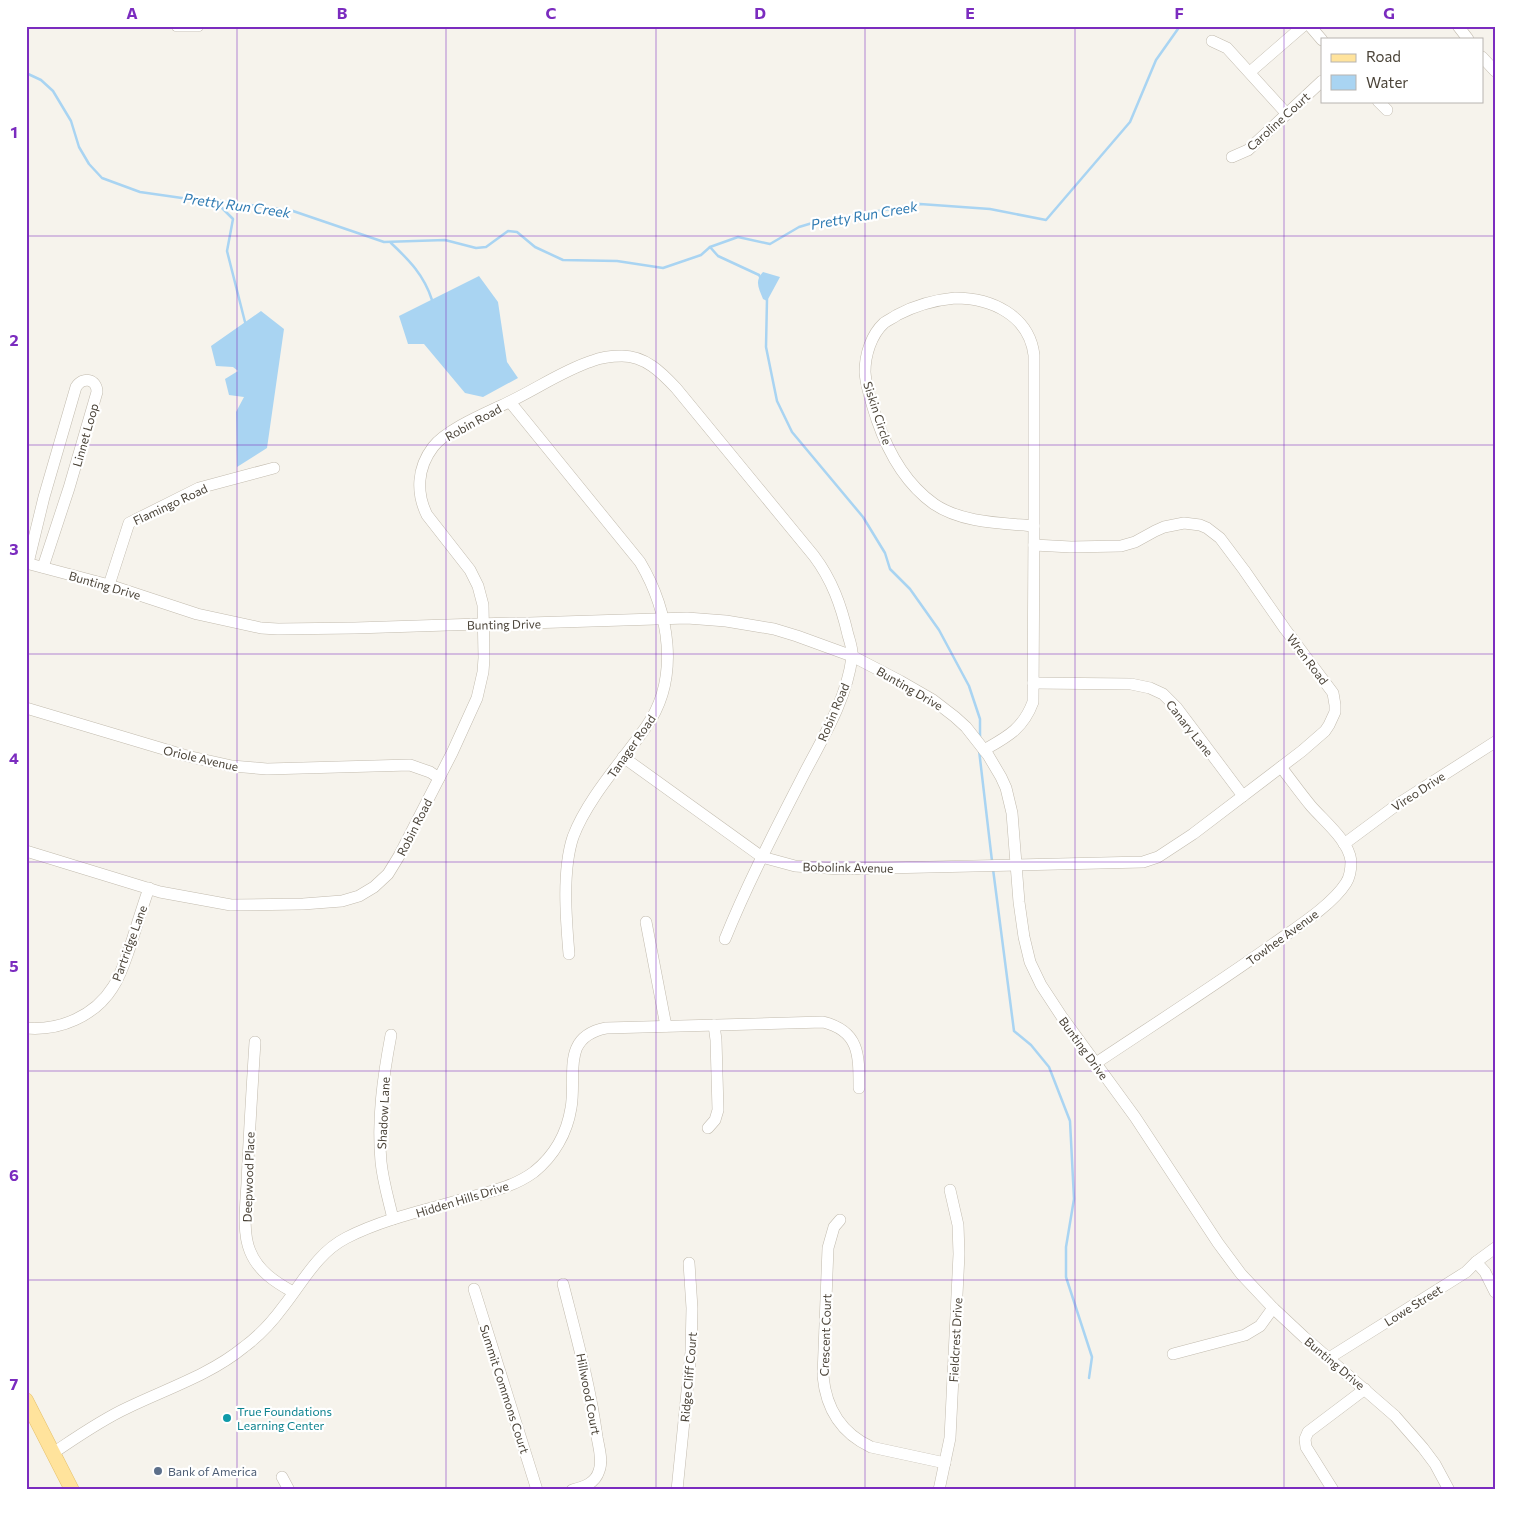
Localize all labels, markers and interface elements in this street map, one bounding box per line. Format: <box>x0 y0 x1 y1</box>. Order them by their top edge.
text: A <box>126 3 138 22</box>
text: B <box>337 3 348 22</box>
text: C <box>546 3 557 22</box>
text: D <box>754 3 766 22</box>
text: E <box>965 3 975 22</box>
text: F <box>1174 3 1184 22</box>
text: G <box>1383 3 1395 22</box>
legend <box>1321 38 1484 102</box>
text: Road <box>1366 47 1401 65</box>
text: Water <box>1366 73 1408 91</box>
street label: Caroline Court <box>1244 89 1312 153</box>
text: 1 <box>10 122 18 141</box>
water label: Pretty Run Creek <box>182 189 292 221</box>
water label: Pretty Run Creek <box>809 197 919 233</box>
text: 2 <box>9 330 19 349</box>
street label: Siskin Circle <box>861 380 895 446</box>
street label: Robin Road <box>442 401 504 443</box>
street label: Linnet Loop <box>69 402 101 468</box>
street label: Flamingo Road <box>131 481 210 527</box>
text: 3 <box>9 539 19 558</box>
street label: Bunting Drive <box>68 568 142 602</box>
street label: Bunting Drive <box>467 616 541 632</box>
street label: Wren Road <box>1284 631 1332 687</box>
street label: Bunting Drive <box>874 663 946 713</box>
street label: Robin Road <box>814 681 852 743</box>
street label: Canary Lane <box>1164 697 1216 759</box>
street label: Tanager Road <box>604 712 658 780</box>
street label: Oriole Avenue <box>162 743 240 773</box>
text: 4 <box>9 748 19 767</box>
street label: Vireo Drive <box>1389 769 1447 813</box>
street label: Robin Road <box>394 796 434 858</box>
street label: Bobolink Avenue <box>802 859 894 875</box>
street label: Partridge Lane <box>109 903 149 983</box>
street label: Towhee Avenue <box>1243 906 1321 968</box>
text: 5 <box>9 956 19 975</box>
street label: Bunting Drive <box>1057 1014 1111 1082</box>
street label: Shadow Lane <box>374 1077 392 1149</box>
street label: Deepwood Place <box>239 1132 257 1222</box>
text: 6 <box>9 1165 19 1184</box>
street label: Hidden Hills Drive <box>414 1178 510 1220</box>
street label: Lowe Street <box>1381 1282 1445 1328</box>
street label: Crescent Court <box>817 1293 833 1377</box>
street label: Fieldcrest Drive <box>946 1297 964 1383</box>
street label: Summit Commons Court <box>477 1323 533 1455</box>
street label: Ridge Cliff Court <box>677 1331 699 1423</box>
street label: Bunting Drive <box>1302 1334 1368 1392</box>
street label: Hillwood Court <box>574 1352 604 1436</box>
text: 7 <box>10 1374 19 1393</box>
place label: True Foundations Learning Center <box>237 1404 332 1432</box>
marker: True Foundations Learning Center <box>221 1412 233 1424</box>
place label: Bank of America <box>168 1464 257 1478</box>
marker: Bank of America <box>152 1465 164 1477</box>

